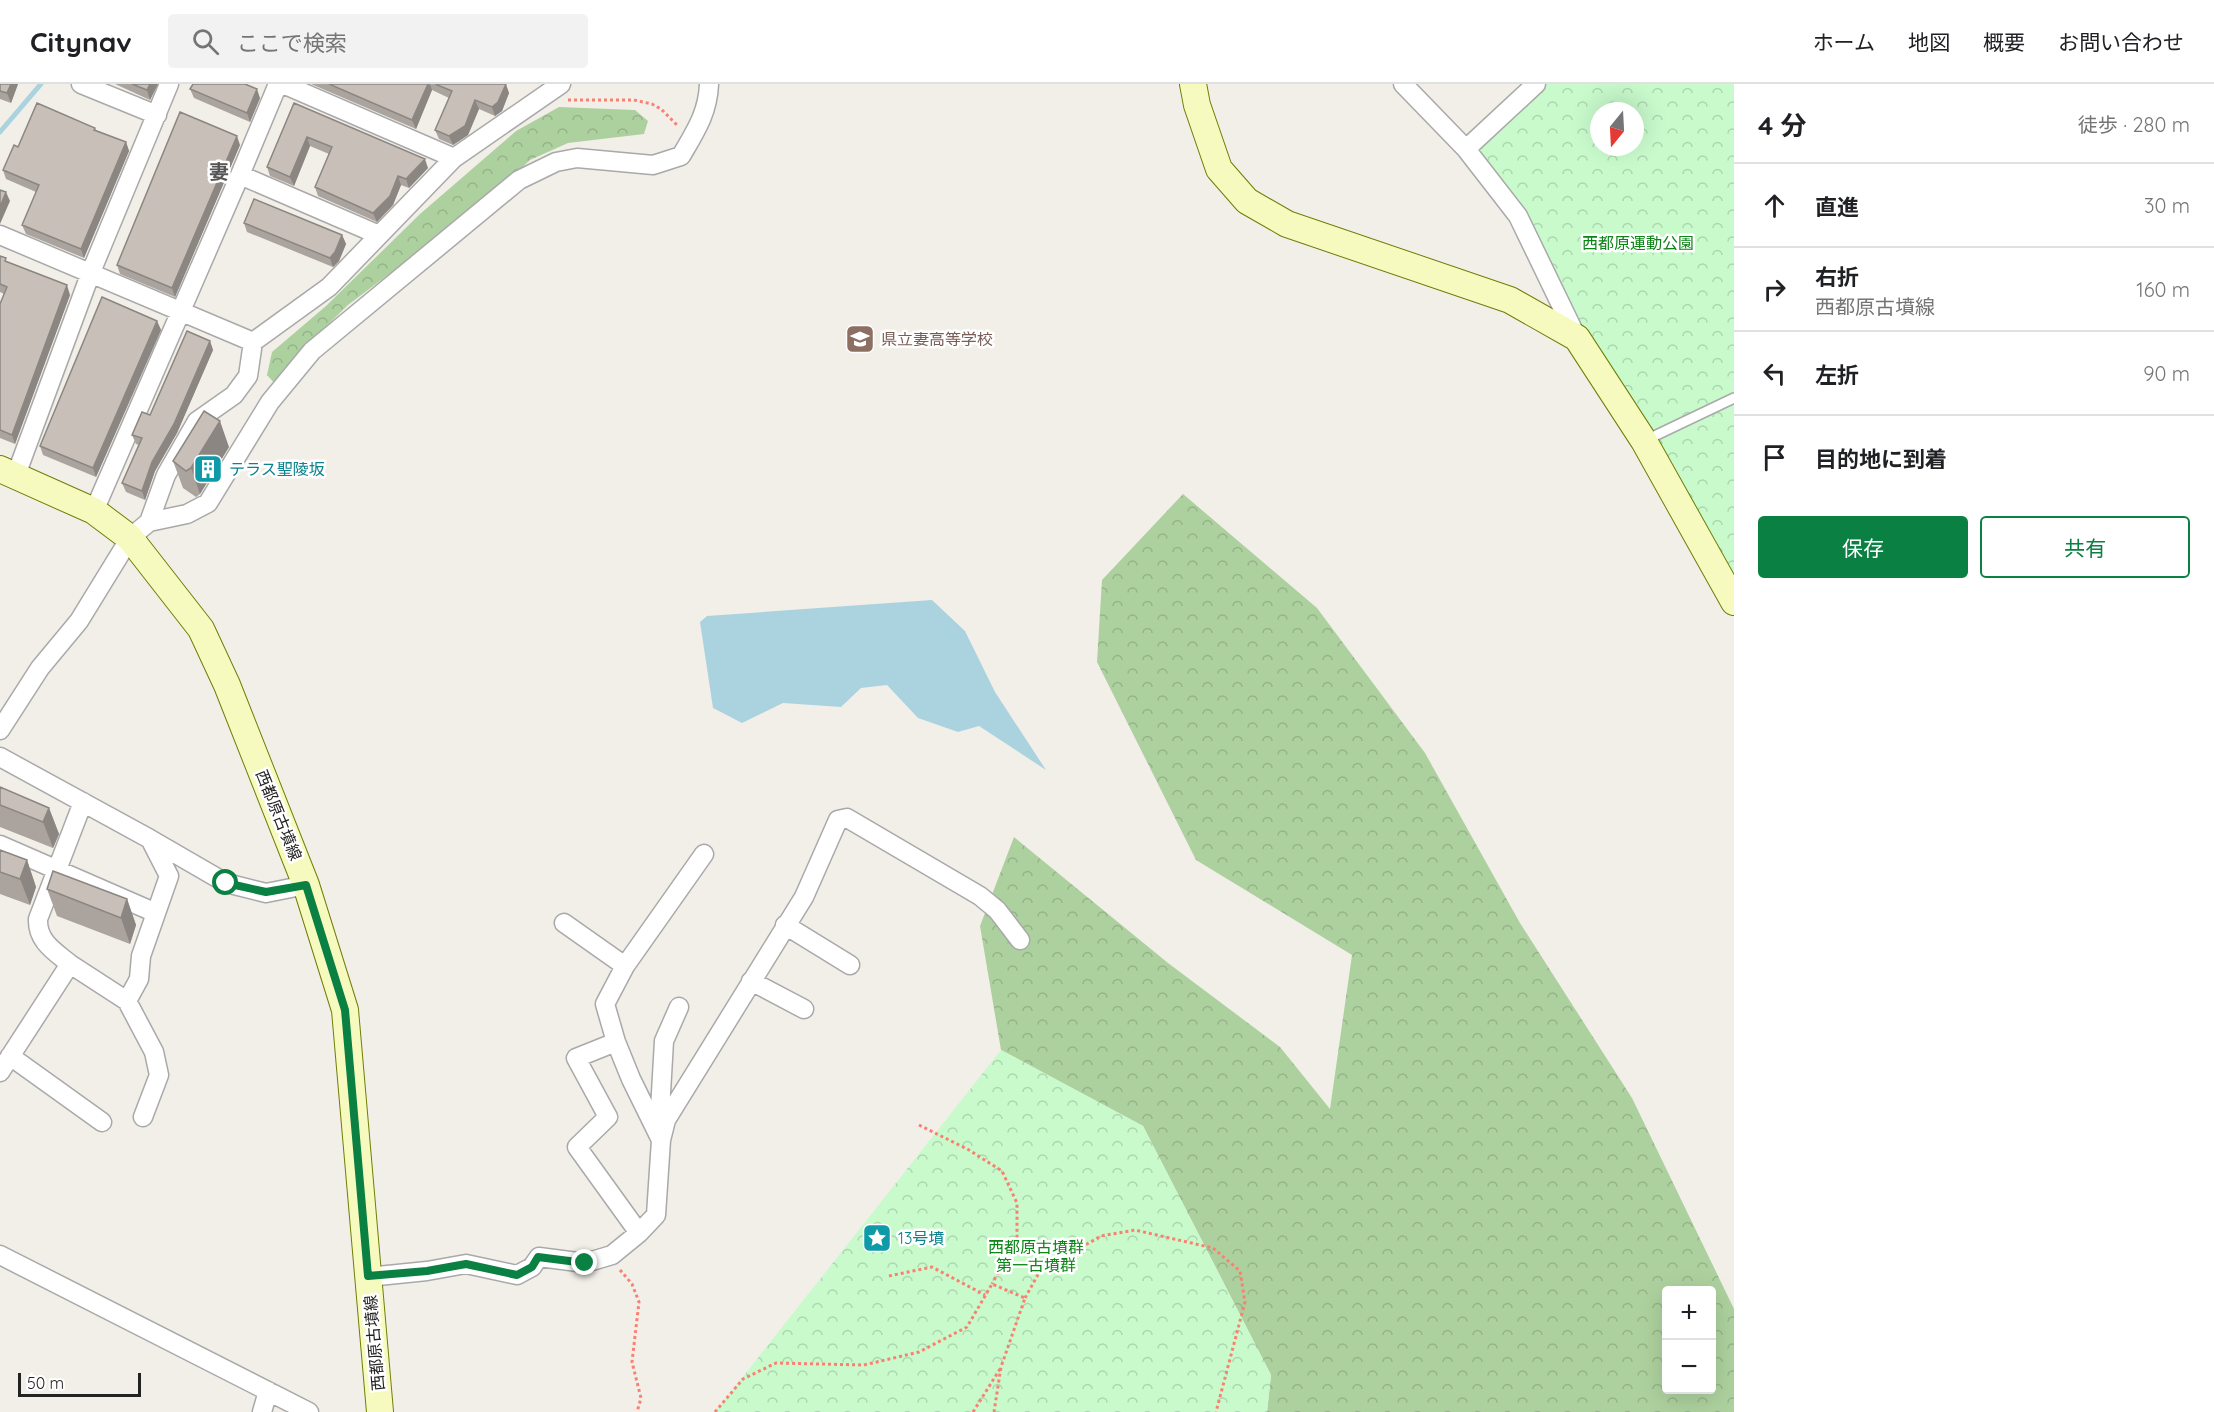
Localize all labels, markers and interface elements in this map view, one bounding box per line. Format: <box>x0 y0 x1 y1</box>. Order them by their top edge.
search box <box>168 14 588 68</box>
text: Citynav <box>30 24 132 59</box>
icon: search <box>189 25 222 58</box>
text: ここで検索 <box>237 29 347 57</box>
text: ホーム <box>1813 29 1875 55</box>
text: 地図 <box>1908 29 1950 55</box>
text: 概要 <box>1983 29 2025 55</box>
text: お問い合わせ <box>2058 29 2184 55</box>
north arrow <box>1590 102 1644 156</box>
text: 4 分 <box>1758 109 1807 142</box>
text: 徒歩 · 280 m <box>2078 112 2190 137</box>
district label: 妻 <box>209 159 229 184</box>
icon: ahead <box>1758 189 1791 222</box>
text: 直進 <box>1815 193 1859 221</box>
text: 30 m <box>2144 193 2190 218</box>
park label: 西都原運動公園 <box>1582 233 1694 253</box>
text: 右折 <box>1815 263 1859 291</box>
icon: right <box>1758 273 1791 306</box>
text: 160 m <box>2136 277 2190 302</box>
text: 西都原古墳線 <box>1815 294 1935 319</box>
school or university icon: 県立妻高等学校 <box>844 323 876 355</box>
place label: 県立妻高等学校 <box>881 329 993 349</box>
icon: left <box>1758 357 1791 390</box>
text: 左折 <box>1815 361 1859 389</box>
text: 90 m <box>2143 361 2190 386</box>
icon: arrive <box>1758 441 1791 474</box>
text: 目的地に到着 <box>1815 445 1947 473</box>
building icon: テラス聖陵坂 <box>192 453 224 485</box>
place label: テラス聖陵坂 <box>229 459 325 479</box>
button: 保存 <box>1758 516 1968 578</box>
button: 共有 <box>1980 516 2190 578</box>
street label: 西都原古墳線 <box>252 767 306 863</box>
route start <box>212 869 238 895</box>
place icon: 13号墳 <box>861 1222 893 1254</box>
place label: 13号墳 <box>898 1228 944 1248</box>
park label: 西都原古墳群 第一古墳群 <box>988 1237 1084 1275</box>
route end <box>571 1249 597 1275</box>
map controls <box>1662 1286 1716 1394</box>
button: + <box>1662 1286 1716 1340</box>
street label: 西都原古墳線 <box>360 1294 388 1392</box>
button: − <box>1662 1340 1716 1394</box>
scale bar <box>18 1370 141 1398</box>
text: 50 m <box>27 1373 64 1393</box>

